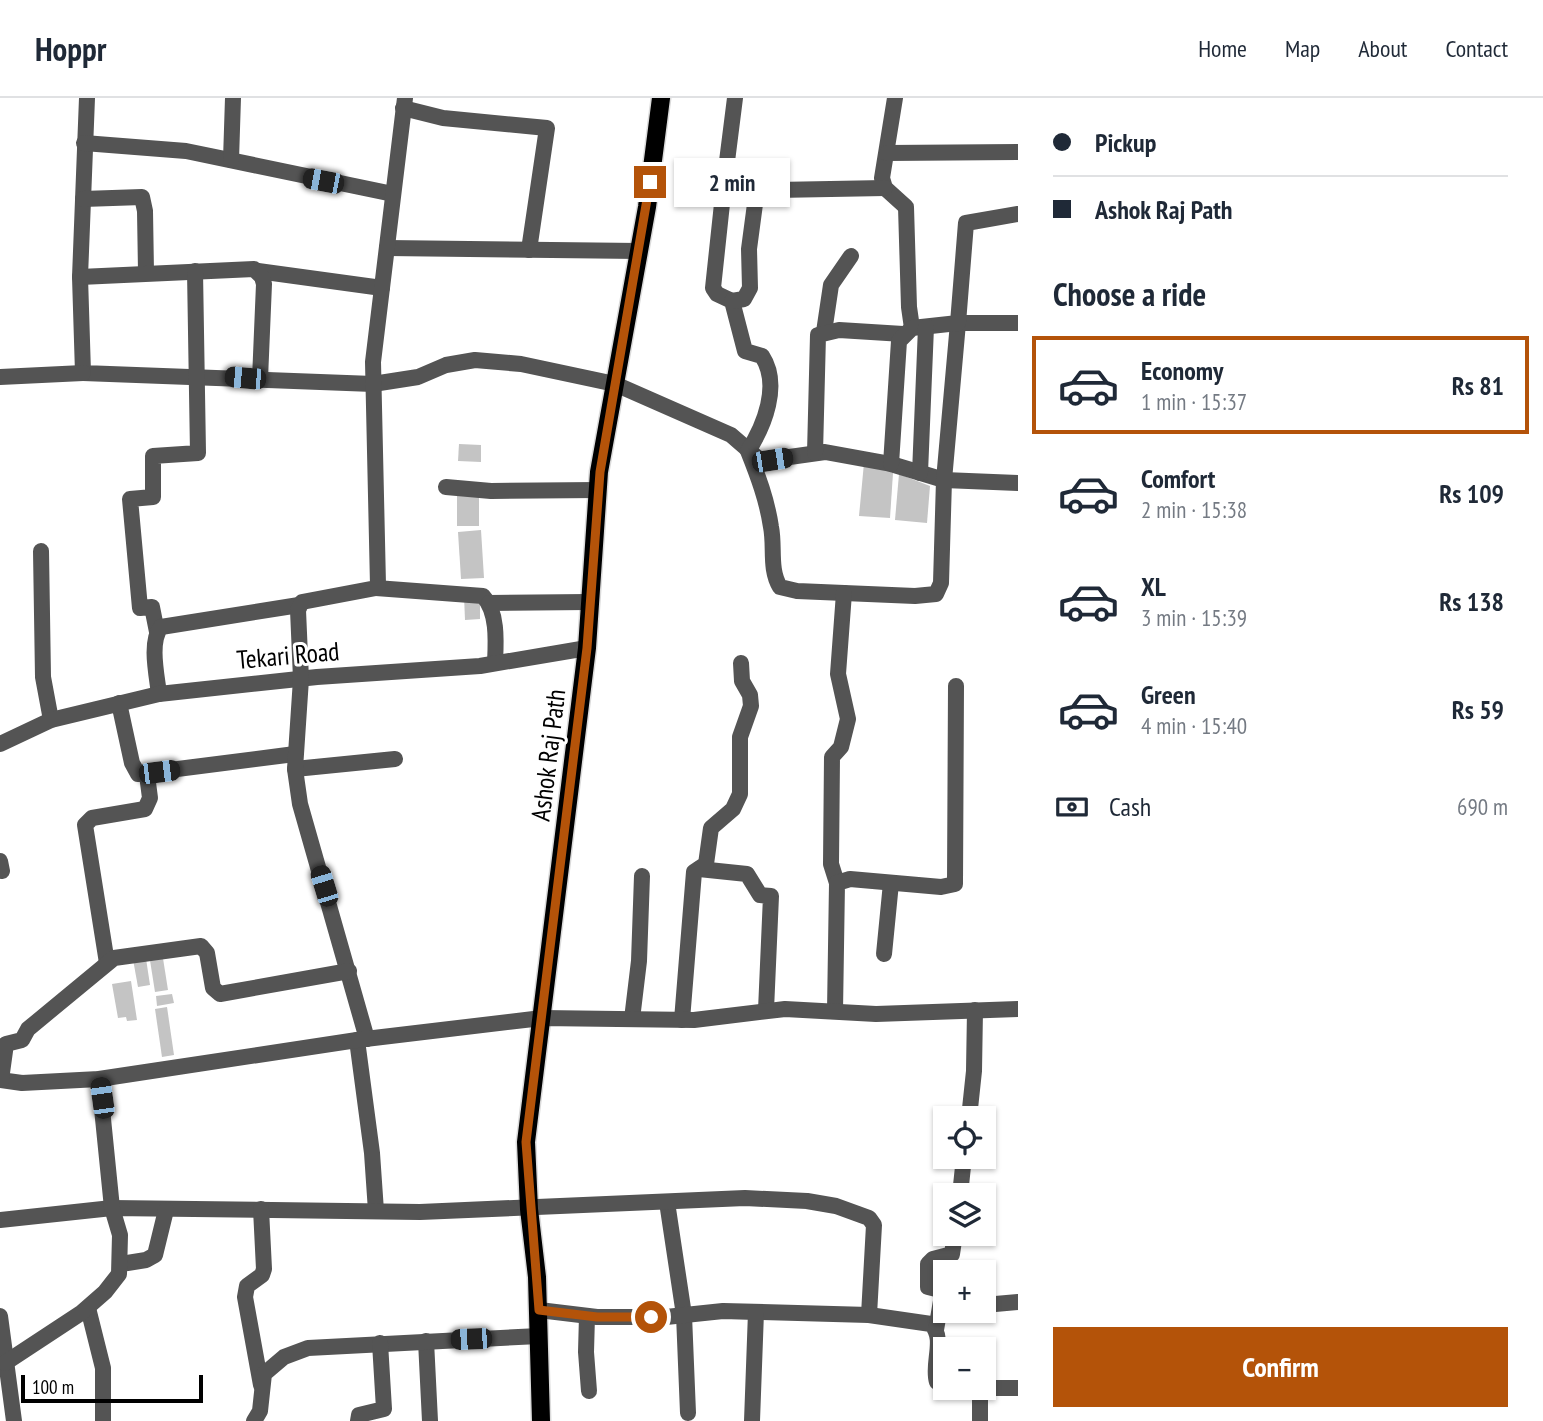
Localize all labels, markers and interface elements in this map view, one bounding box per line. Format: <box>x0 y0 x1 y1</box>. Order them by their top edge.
text: Hoppr <box>35 27 106 70</box>
text: Home <box>1198 33 1247 64</box>
text: Map <box>1285 33 1320 64</box>
text: About <box>1358 33 1407 64</box>
text: Contact <box>1445 33 1508 64</box>
text: Pickup <box>1095 126 1156 159</box>
callout: 2 min <box>674 158 790 206</box>
route end <box>634 166 666 198</box>
car <box>301 167 346 195</box>
text: 2 min <box>709 168 755 197</box>
text: Ashok Raj Path <box>1095 193 1233 226</box>
text: Choose a ride <box>1053 273 1206 315</box>
icon: car <box>1057 354 1120 417</box>
text: Economy <box>1141 354 1223 387</box>
car <box>224 366 267 390</box>
text: Rs 81 <box>1452 369 1504 402</box>
text: 1 min · 15:37 <box>1141 387 1247 416</box>
car <box>750 446 795 474</box>
icon: car <box>1057 462 1120 525</box>
text: Comfort <box>1141 462 1215 495</box>
text: Rs 109 <box>1439 477 1504 510</box>
text: 2 min · 15:38 <box>1141 495 1247 524</box>
icon: car <box>1057 570 1120 633</box>
text: XL <box>1141 570 1166 603</box>
text: Rs 138 <box>1439 585 1504 618</box>
text: 3 min · 15:39 <box>1141 603 1247 632</box>
street label: Tekari Road <box>235 634 341 676</box>
icon: car <box>1057 678 1120 741</box>
text: Green <box>1141 678 1196 711</box>
street label: Ashok Raj Path <box>524 687 572 823</box>
text: Rs 59 <box>1452 693 1504 726</box>
text: 4 min · 15:40 <box>1141 711 1247 740</box>
car <box>137 759 182 785</box>
icon: cash <box>1053 788 1091 826</box>
text: Cash <box>1109 790 1151 823</box>
text: 690 m <box>1457 792 1508 821</box>
car <box>308 863 341 909</box>
car <box>89 1076 116 1120</box>
map controls <box>933 1106 996 1400</box>
button: locate <box>933 1106 996 1169</box>
button: layers <box>933 1183 996 1246</box>
button: + <box>933 1260 996 1323</box>
route start <box>635 1301 667 1333</box>
button: Confirm <box>1053 1327 1508 1407</box>
car <box>450 1328 493 1350</box>
button: − <box>933 1337 996 1400</box>
scale bar <box>21 1372 203 1404</box>
text: 100 m <box>32 1375 74 1399</box>

